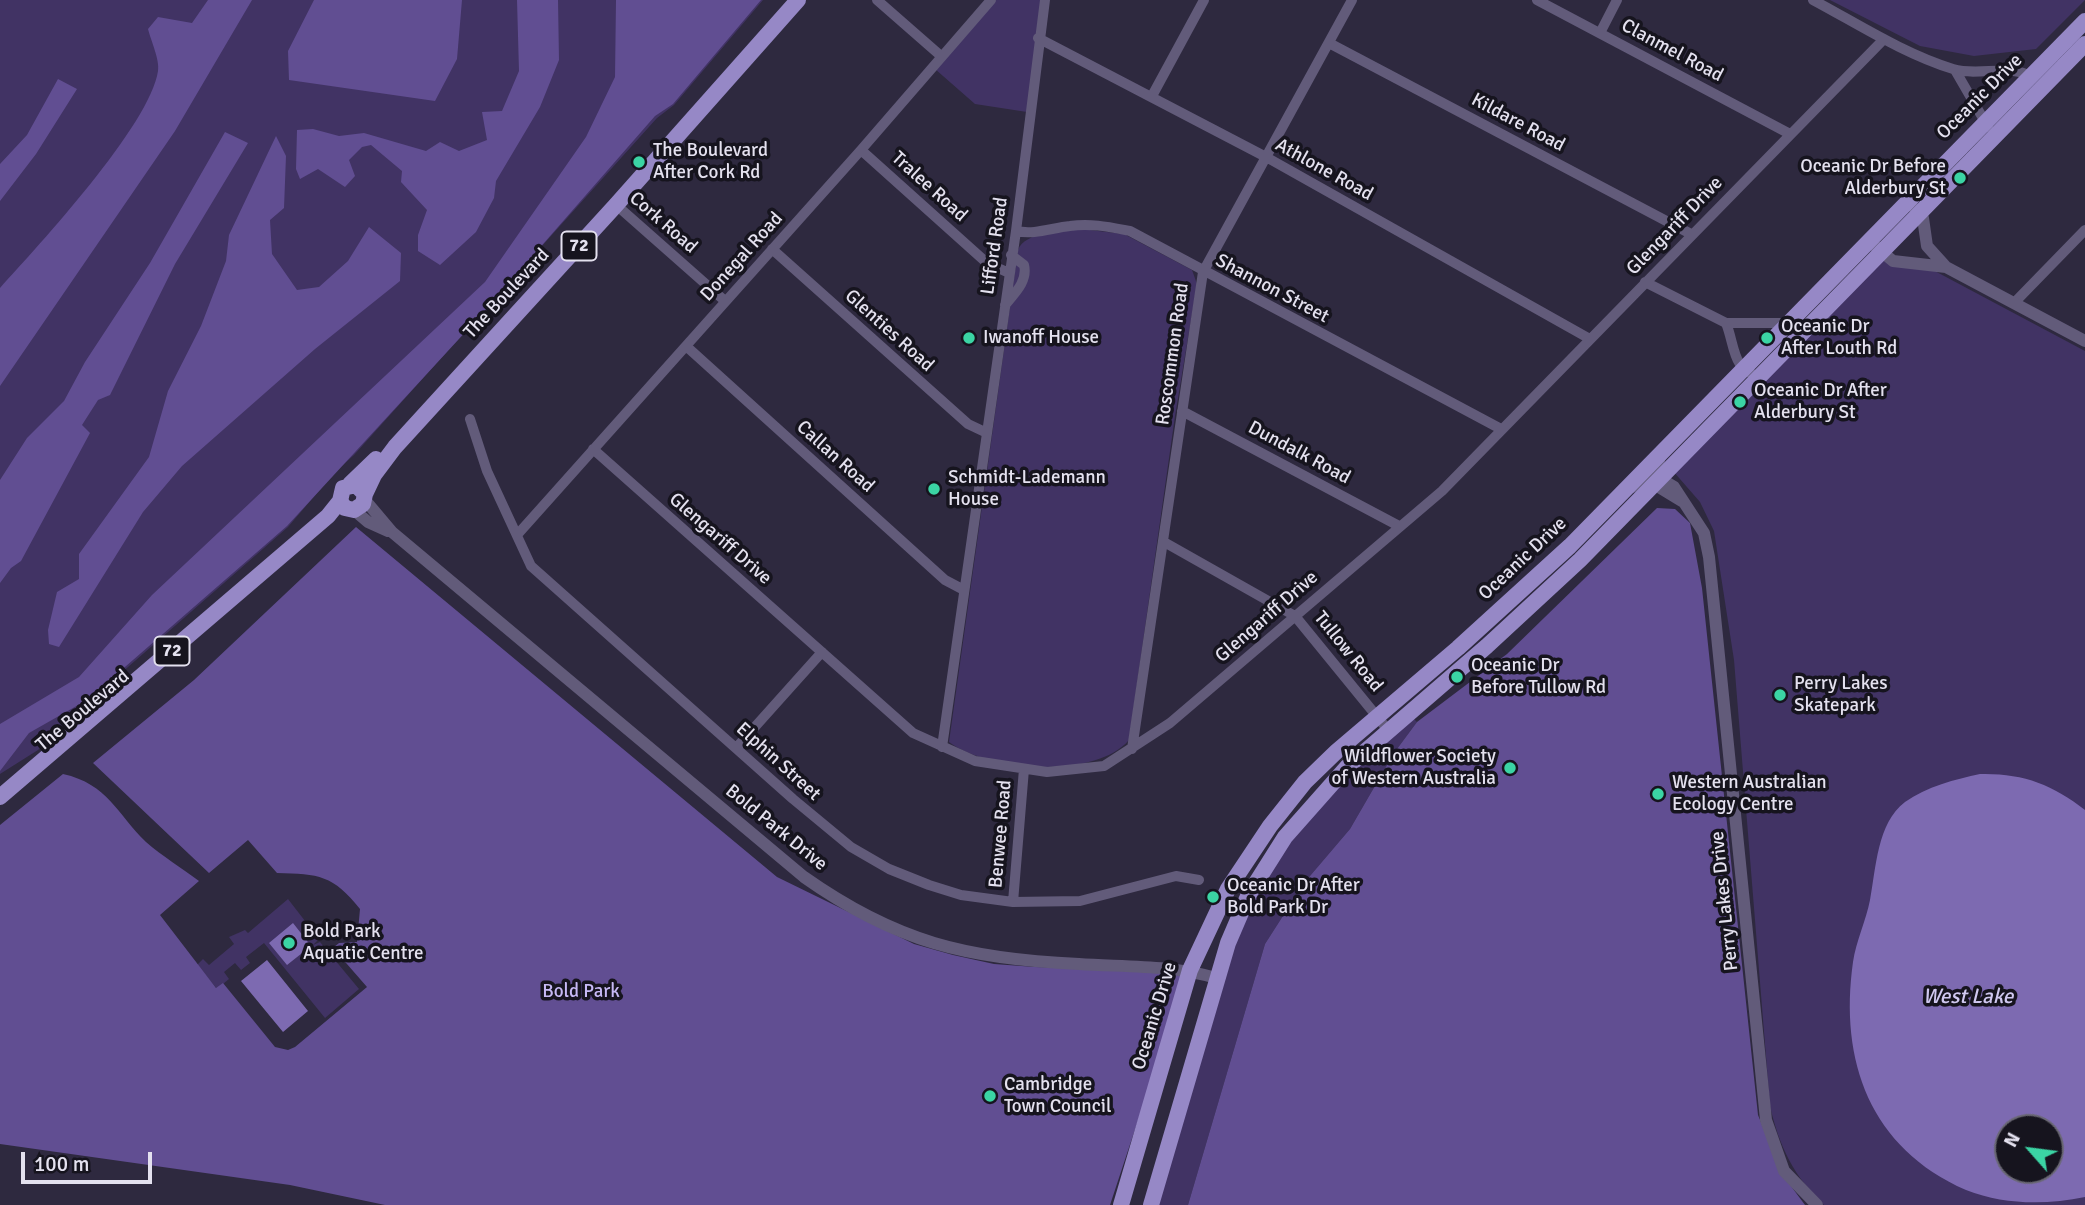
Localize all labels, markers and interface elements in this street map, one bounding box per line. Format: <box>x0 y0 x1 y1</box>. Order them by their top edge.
street label: Clanmel Road <box>1617 15 1727 87</box>
street label: Oceanic Drive <box>1932 49 2028 145</box>
street label: Kildare Road <box>1467 89 1569 157</box>
street label: Athlone Road <box>1271 134 1377 206</box>
place label: The Boulevard After Cork Rd <box>653 140 768 184</box>
street label: Tralee Road <box>886 147 972 227</box>
marker: The Boulevard After Cork Rd <box>631 154 647 170</box>
place label: Oceanic Dr Before Alderbury St <box>1800 156 1946 200</box>
marker: Oceanic Dr Before Alderbury St <box>1952 170 1968 186</box>
street label: Glengariff Drive <box>1622 172 1728 280</box>
street label: Cork Road <box>624 187 702 259</box>
street label: Lifford Road <box>977 196 1013 296</box>
street label: Donegal Road <box>696 208 788 306</box>
road number: 72 <box>562 232 596 260</box>
street label: The Boulevard <box>459 244 555 344</box>
street label: Shannon Street <box>1211 250 1333 328</box>
street label: Roscommon Road <box>1152 281 1194 427</box>
street label: Glenties Road <box>840 285 938 377</box>
place label: Oceanic Dr After Louth Rd <box>1781 316 1897 360</box>
place label: Iwanoff House <box>983 327 1099 349</box>
marker: Iwanoff House <box>961 330 977 346</box>
marker: Oceanic Dr After Louth Rd <box>1759 330 1775 346</box>
place label: Oceanic Dr After Alderbury St <box>1754 380 1887 424</box>
marker: Oceanic Dr After Alderbury St <box>1732 394 1748 410</box>
street label: Callan Road <box>791 416 879 498</box>
street label: Dundalk Road <box>1244 416 1354 490</box>
place label: Schmidt-Lademann House <box>948 467 1106 511</box>
marker: Schmidt-Lademann House <box>926 481 942 497</box>
street label: Glengariff Drive <box>664 488 776 590</box>
street label: Oceanic Drive <box>1474 513 1572 605</box>
street label: Glengariff Drive <box>1211 566 1323 668</box>
street label: Tullow Road <box>1309 607 1387 697</box>
road number: 72 <box>154 636 190 666</box>
place label: Oceanic Dr Before Tullow Rd <box>1471 655 1606 699</box>
street label: The Boulevard <box>32 665 134 757</box>
marker: Oceanic Dr Before Tullow Rd <box>1449 669 1465 685</box>
place label: Perry Lakes Skatepark <box>1794 673 1888 717</box>
marker: Perry Lakes Skatepark <box>1772 687 1788 703</box>
street label: Elphin Street <box>731 718 825 806</box>
place label: Wildflower Society of Western Australia <box>1331 746 1496 790</box>
marker: Wildflower Society of Western Australia <box>1502 760 1518 776</box>
place label: Western Australian Ecology Centre <box>1672 772 1827 816</box>
street label: Benwee Road <box>985 779 1017 889</box>
street label: Bold Park Drive <box>721 780 831 876</box>
marker: Western Australian Ecology Centre <box>1650 786 1666 802</box>
street label: Perry Lakes Drive <box>1706 830 1744 972</box>
place label: Oceanic Dr After Bold Park Dr <box>1227 875 1360 919</box>
marker: Oceanic Dr After Bold Park Dr <box>1205 889 1221 905</box>
place label: Bold Park Aquatic Centre <box>303 921 423 965</box>
marker: Bold Park Aquatic Centre <box>281 935 297 951</box>
street label: Oceanic Drive <box>1128 959 1182 1073</box>
park label: Bold Park <box>542 981 620 1003</box>
water label: West Lake <box>1923 984 2013 1010</box>
place label: Cambridge Town Council <box>1004 1074 1112 1118</box>
marker: Cambridge Town Council <box>982 1088 998 1104</box>
north arrow <box>1994 1114 2064 1184</box>
text: N <box>1999 1129 2026 1152</box>
scale bar <box>24 1138 156 1182</box>
text: 100 m <box>34 1151 89 1177</box>

